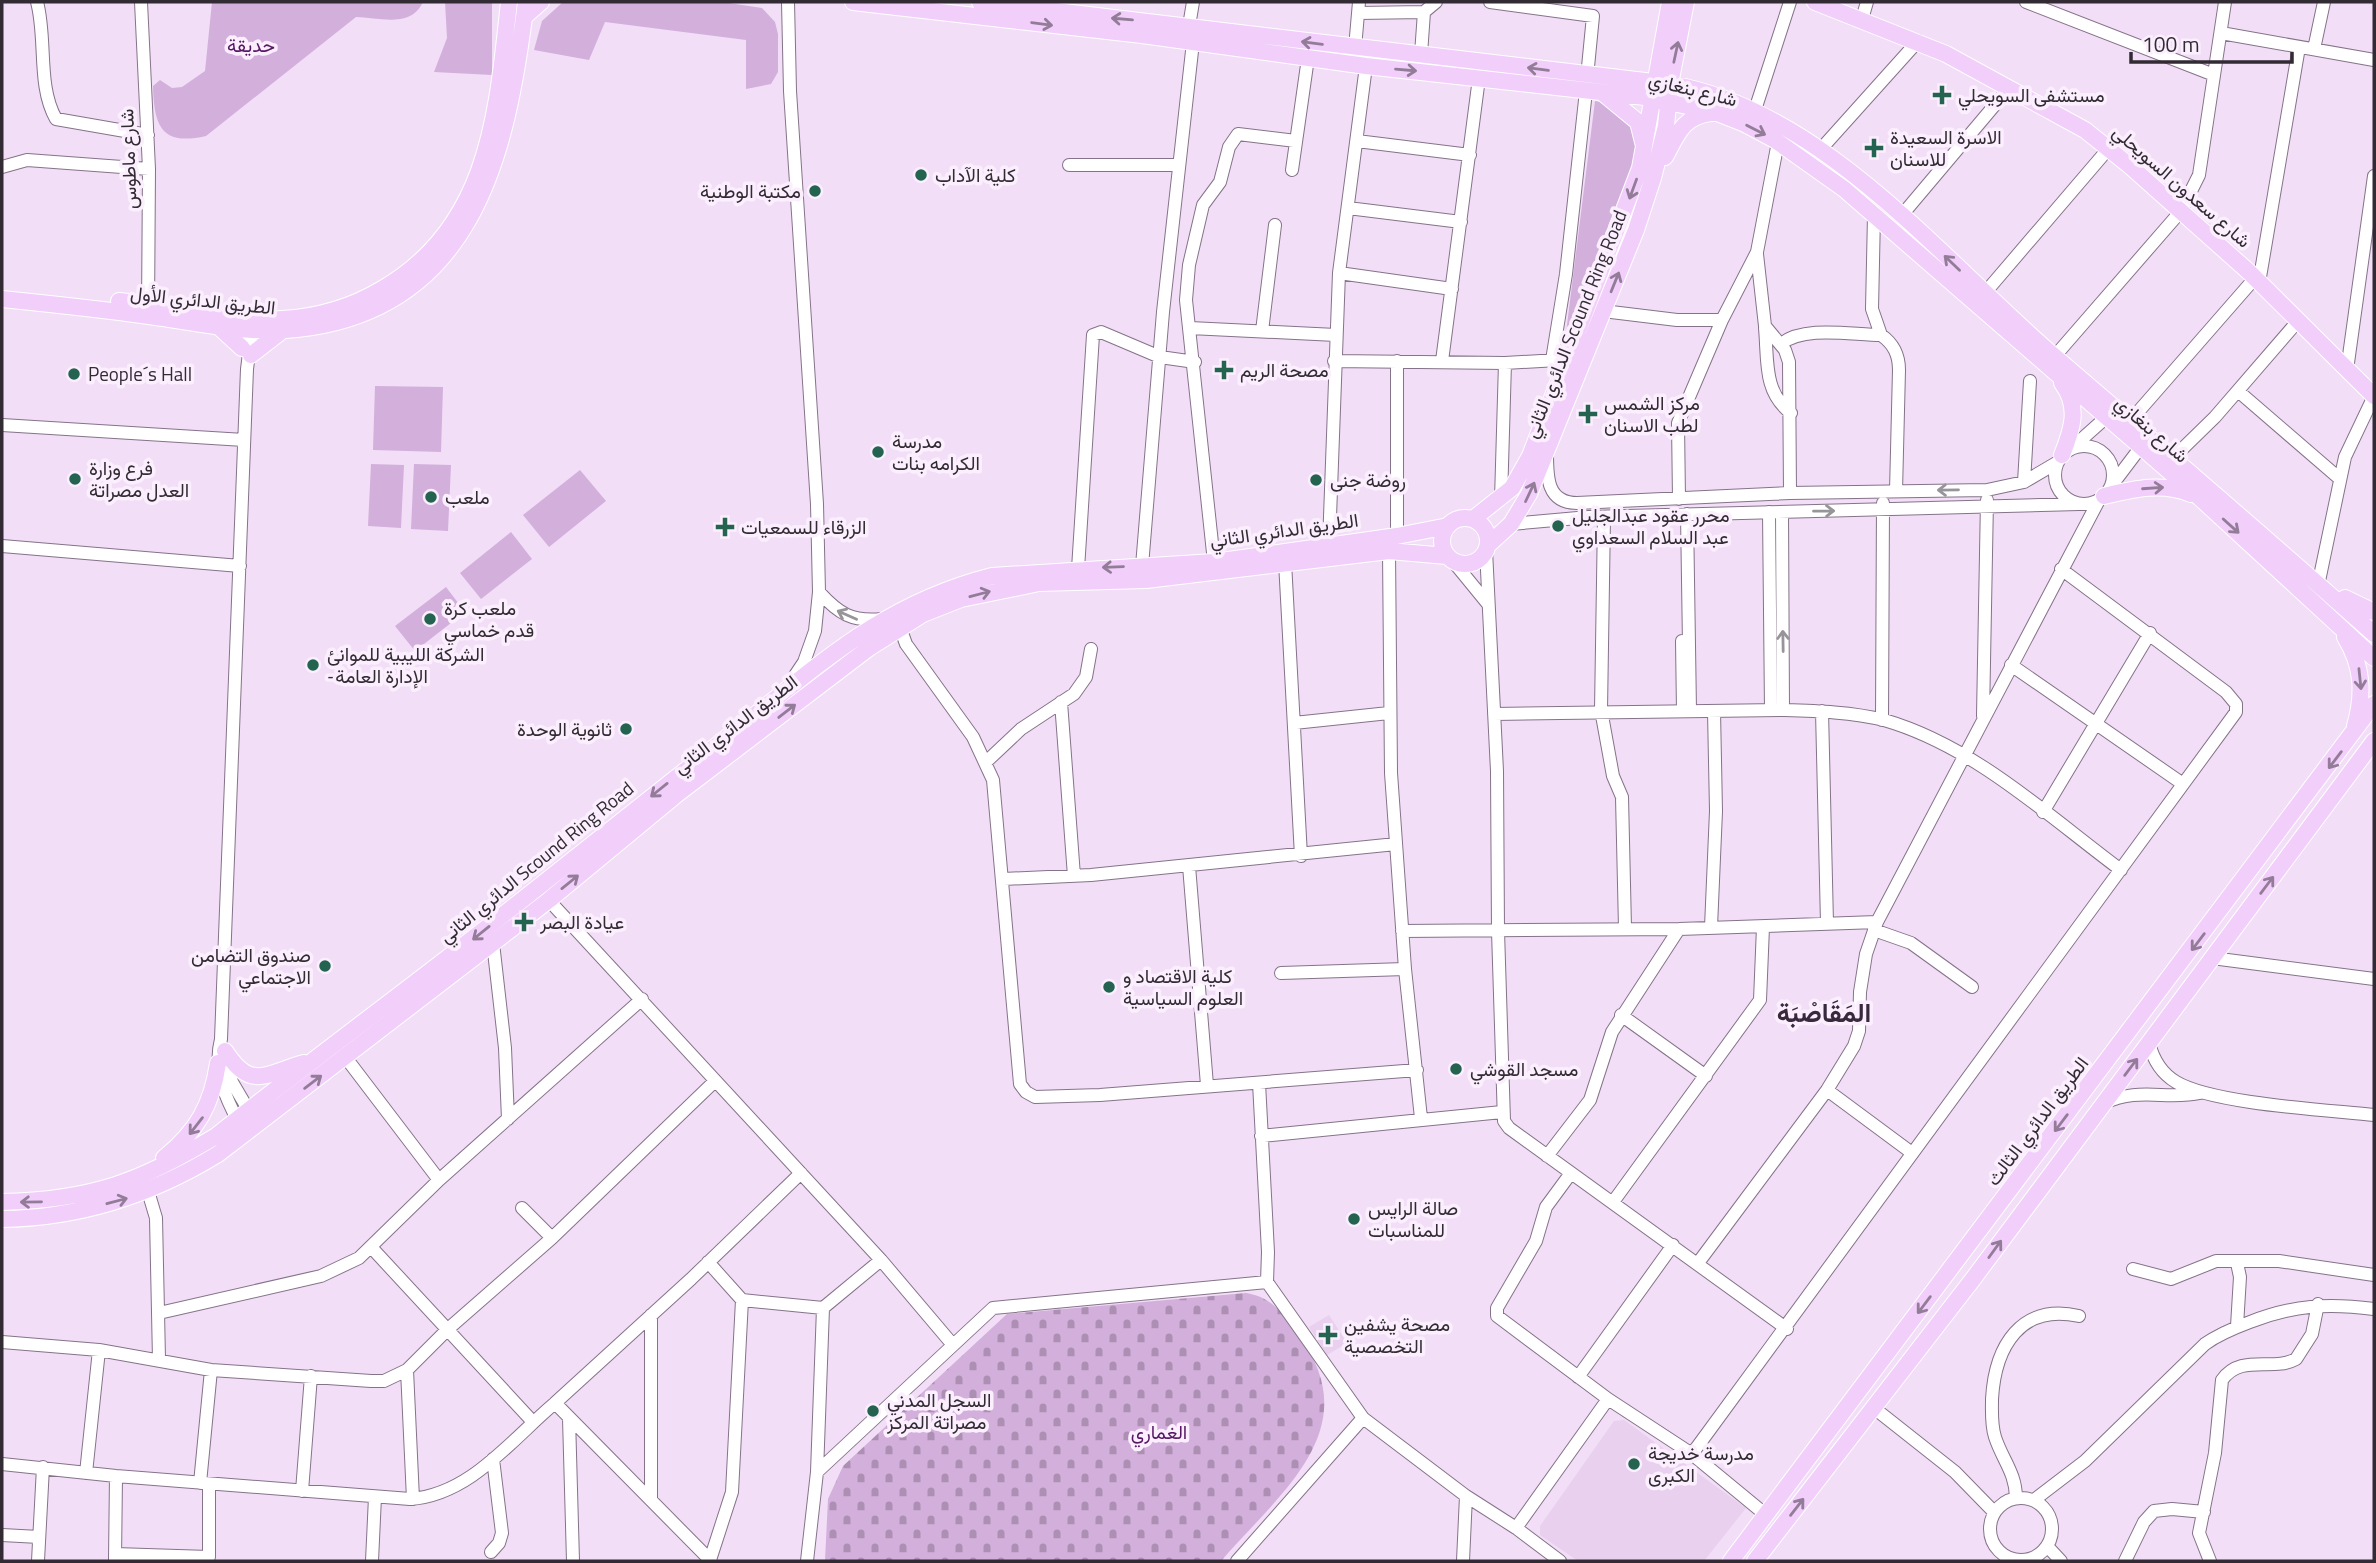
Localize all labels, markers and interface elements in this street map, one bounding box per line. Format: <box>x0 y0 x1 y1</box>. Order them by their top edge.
one-way arrow <box>1111 12 1133 25</box>
one-way arrow <box>1030 17 1053 30</box>
scale bar <box>2131 21 2292 65</box>
text: 100 m <box>2142 28 2199 60</box>
park label: حديقة <box>227 30 275 59</box>
one-way arrow <box>1302 36 1324 49</box>
one-way arrow <box>1669 41 1683 64</box>
one-way arrow <box>1527 62 1550 75</box>
one-way arrow <box>1394 64 1417 77</box>
street label: شارع بنغازي <box>1645 64 1740 115</box>
place label: مستشفى السويحلي <box>1958 80 2105 111</box>
marker: مستشفى السويحلي <box>1932 85 1952 105</box>
street label: شارع ماطوس <box>111 108 144 210</box>
street label: شارع سعدون السويحلي <box>2105 117 2258 256</box>
place label: الاسرة السعيدة للاسنان <box>1890 122 2002 173</box>
one-way arrow <box>1745 123 1766 137</box>
marker: الاسرة السعيدة للاسنان <box>1864 138 1884 158</box>
place label: كلية الآداب <box>935 160 1016 189</box>
marker: كلية الآداب <box>913 167 929 183</box>
place label: مكتبة الوطنية <box>700 176 801 205</box>
one-way arrow <box>1626 177 1638 199</box>
marker: مكتبة الوطنية <box>807 183 823 199</box>
street label: الدائري الثاني Scound Ring Road <box>1516 206 1635 443</box>
one-way arrow <box>1944 255 1961 272</box>
one-way arrow <box>1609 271 1622 293</box>
street label: الطريق الدائري الأول <box>129 277 277 324</box>
place label: مصحة الريم <box>1240 355 1329 384</box>
place label: People´s Hall <box>88 359 192 388</box>
marker: مصحة الريم <box>1214 360 1234 380</box>
marker: People´s Hall <box>66 366 82 382</box>
place label: مركز الشمس لطب الاسنان <box>1604 388 1700 439</box>
street label: شارع بنغازي <box>2107 388 2196 471</box>
marker: مركز الشمس لطب الاسنان <box>1578 404 1598 424</box>
place label: مدرسة الكرامه بنات <box>892 426 980 477</box>
marker: مدرسة الكرامه بنات <box>870 444 886 460</box>
place label: فرع وزارة العدل مصراتة <box>89 453 189 504</box>
place label: روضة جنى <box>1330 465 1406 494</box>
marker: فرع وزارة العدل مصراتة <box>67 471 83 487</box>
marker: روضة جنى <box>1308 472 1324 488</box>
one-way arrow <box>2141 481 2163 494</box>
place label: ملعب <box>445 482 490 511</box>
one-way arrow <box>1524 482 1537 503</box>
one-way arrow <box>1936 484 1959 497</box>
marker: ملعب <box>423 489 439 505</box>
place label: محرر عقود عبدالجليل عبد السلام السعداوي <box>1572 500 1730 553</box>
one-way arrow <box>1812 504 1835 518</box>
street label: الطريق الدائري الثاني <box>1208 505 1360 556</box>
place label: الزرقاء للسمعيات <box>741 512 866 541</box>
marker: الزرقاء للسمعيات <box>715 517 735 537</box>
marker: محرر عقود عبدالجليل عبد السلام السعداوي <box>1550 518 1566 534</box>
one-way arrow <box>2222 518 2240 534</box>
one-way arrow <box>1102 560 1125 573</box>
one-way arrow <box>968 587 990 600</box>
place label: ملعب كرة قدم خماسي <box>444 593 534 646</box>
one-way arrow <box>837 608 858 621</box>
marker: ملعب كرة قدم خماسي <box>422 611 438 627</box>
one-way arrow <box>1776 630 1790 653</box>
place label: الشركة الليبية للموانئ -الإدارة العامة <box>327 639 484 690</box>
marker: الشركة الليبية للموانئ -الإدارة العامة <box>305 657 321 673</box>
street label: الطريق الدائري الثاني <box>666 667 804 782</box>
one-way arrow <box>2353 667 2366 690</box>
one-way arrow <box>777 704 796 719</box>
place label: ثانوية الوحدة <box>517 714 612 743</box>
marker: ثانوية الوحدة <box>618 721 634 737</box>
one-way arrow <box>2327 750 2342 769</box>
street label: الدائري الثاني Scound Ring Road <box>432 774 641 951</box>
one-way arrow <box>650 783 668 798</box>
one-way arrow <box>561 875 579 890</box>
one-way arrow <box>2259 875 2274 894</box>
place label: عيادة البصر <box>539 907 624 936</box>
marker: عيادة البصر <box>514 912 534 932</box>
one-way arrow <box>473 925 491 940</box>
one-way arrow <box>2191 932 2205 951</box>
place label: صندوق التضامن الاجتماعي <box>191 940 311 993</box>
marker: صندوق التضامن الاجتماعي <box>317 958 333 974</box>
place label: كلية الاقتصاد و العلوم السياسية <box>1123 961 1243 1012</box>
marker: كلية الاقتصاد و العلوم السياسية <box>1101 979 1117 995</box>
district label: المَقَاصْبَة <box>1777 993 1871 1032</box>
street label: الطريق الدائري الثالث <box>1978 1050 2096 1193</box>
place label: مسجد القوشي <box>1470 1054 1579 1085</box>
one-way arrow <box>2123 1058 2138 1076</box>
marker: مسجد القوشي <box>1448 1061 1464 1077</box>
one-way arrow <box>303 1074 322 1089</box>
one-way arrow <box>2054 1114 2069 1132</box>
one-way arrow <box>188 1117 203 1135</box>
one-way arrow <box>106 1193 128 1206</box>
place label: صالة الرايس للمناسبات <box>1368 1193 1458 1244</box>
one-way arrow <box>20 1195 43 1208</box>
marker: صالة الرايس للمناسبات <box>1346 1211 1362 1227</box>
one-way arrow <box>1988 1240 2003 1259</box>
one-way arrow <box>1917 1295 1932 1314</box>
place label: مصحة يشفين التخصصية <box>1344 1309 1450 1360</box>
marker: مصحة يشفين التخصصية <box>1318 1325 1338 1345</box>
place label: السجل المدني مصراتة المركز <box>886 1385 991 1436</box>
marker: السجل المدني مصراتة المركز <box>865 1403 881 1419</box>
park label: الغماري <box>1131 1417 1187 1448</box>
place label: مدرسة خديجة الكبرى <box>1648 1438 1754 1489</box>
marker: مدرسة خديجة الكبرى <box>1626 1456 1642 1472</box>
one-way arrow <box>1789 1499 1804 1517</box>

